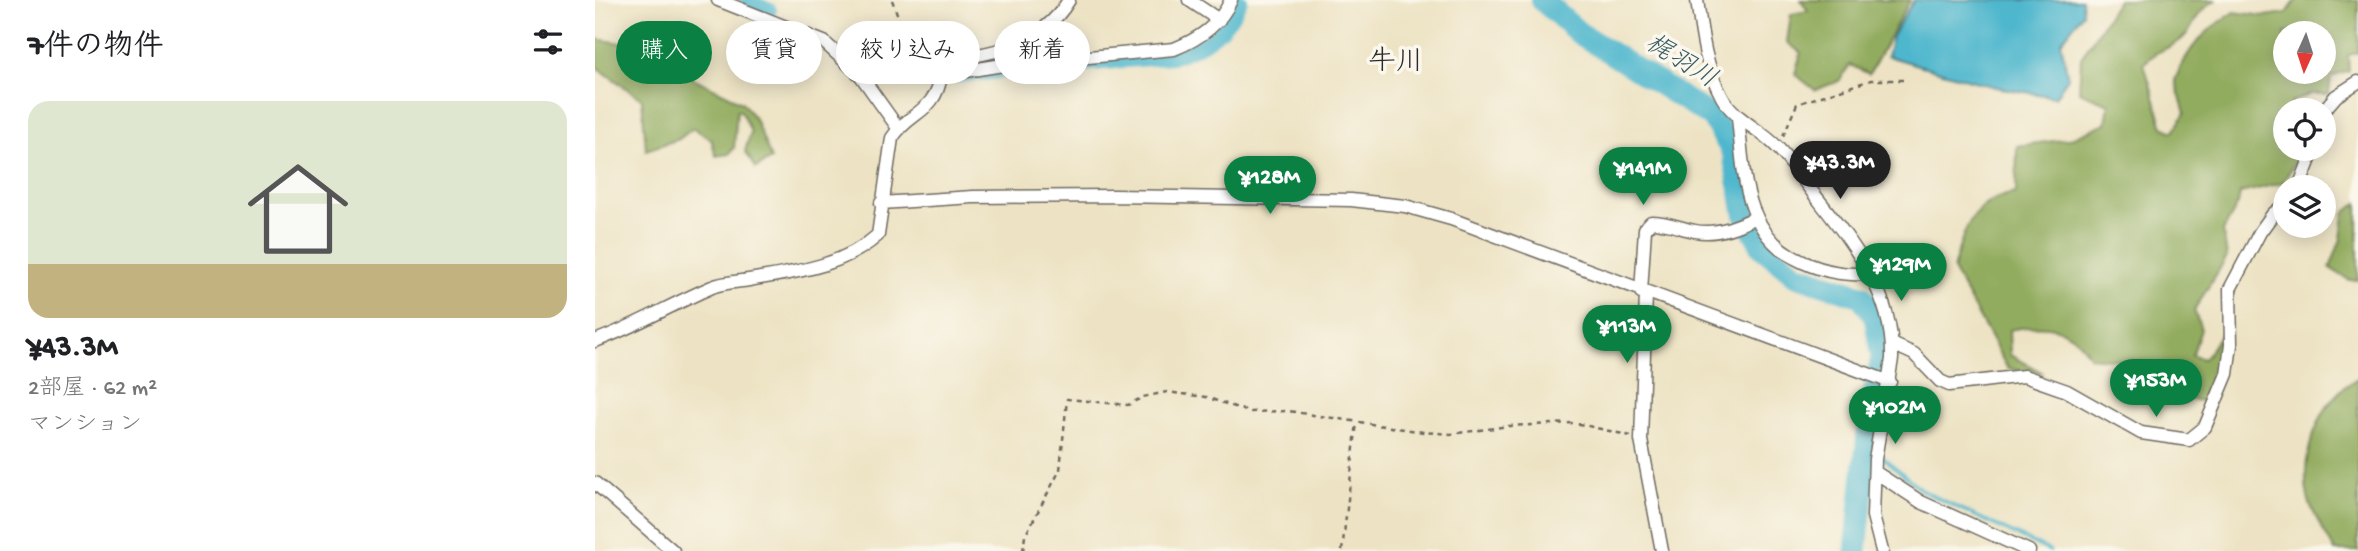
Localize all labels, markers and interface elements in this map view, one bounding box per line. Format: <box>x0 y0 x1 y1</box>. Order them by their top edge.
chip: 購入 <box>616 21 712 84</box>
chip: 賃貸 <box>726 21 822 84</box>
chip: 絞り込み <box>836 21 980 84</box>
chip: 新着 <box>994 21 1090 84</box>
north arrow <box>2273 21 2336 84</box>
map controls <box>2273 21 2336 238</box>
icon: filters <box>529 23 567 61</box>
water label: 梶羽川 <box>1639 28 1722 97</box>
text: 7件の物件 <box>28 31 164 66</box>
district label: 牛川 <box>1368 46 1424 80</box>
button: locate <box>2273 98 2336 161</box>
pin: ¥43.3M <box>1783 142 1897 201</box>
icon: home <box>235 146 361 272</box>
pin: ¥141M <box>1594 148 1692 207</box>
text: ¥43.3M <box>1806 150 1874 177</box>
pin: ¥128M <box>1221 156 1319 216</box>
text: ¥141M <box>1615 156 1671 183</box>
text: ¥128M <box>1240 165 1300 192</box>
button: layers <box>2273 175 2336 238</box>
pin: ¥129M <box>1852 244 1950 303</box>
text: ¥129M <box>1872 252 1930 279</box>
pin: ¥113M <box>1578 306 1676 365</box>
text: ¥113M <box>1598 314 1656 341</box>
text: ¥43.3M <box>28 332 118 367</box>
pin: ¥153M <box>2107 360 2205 419</box>
text: ¥153M <box>2126 368 2186 395</box>
text: 2部屋 · 62 m² <box>28 376 157 403</box>
pin: ¥102M <box>1846 386 1944 446</box>
text: ¥102M <box>1865 395 1925 422</box>
text: マンション <box>28 412 142 439</box>

